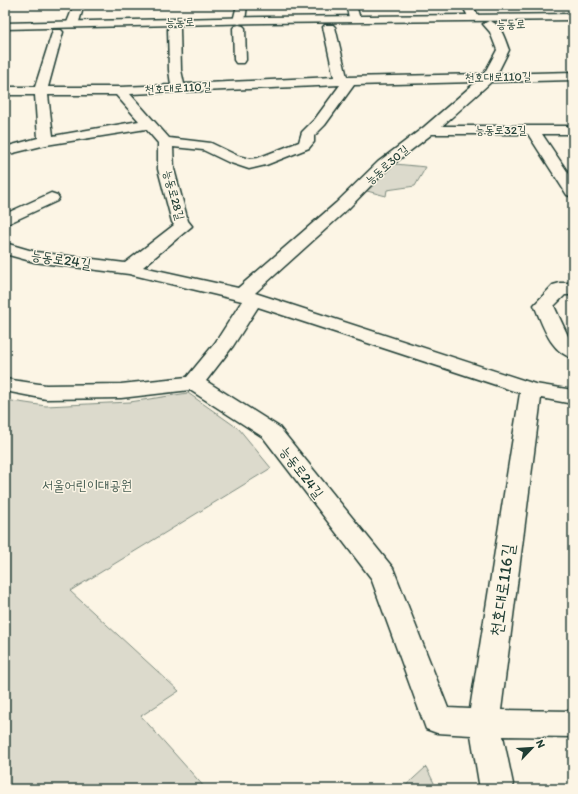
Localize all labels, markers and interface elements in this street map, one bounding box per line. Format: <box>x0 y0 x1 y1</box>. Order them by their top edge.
street label: 능동로 <box>165 15 195 29</box>
street label: 능동로 <box>496 17 526 31</box>
street label: 천호대로110길 <box>464 69 532 85</box>
street label: 천호대로110길 <box>144 79 212 97</box>
street label: 능동로32길 <box>475 123 527 137</box>
street label: 능동로30길 <box>363 142 412 188</box>
street label: 능동로28길 <box>161 168 188 222</box>
street label: 능동로24길 <box>30 246 93 273</box>
street label: 능동로24길 <box>276 443 327 502</box>
park label: 서울어린이대공원 <box>42 477 132 494</box>
street label: 천호대로116길 <box>486 542 518 638</box>
north arrow <box>512 728 552 768</box>
text: N <box>533 738 548 750</box>

